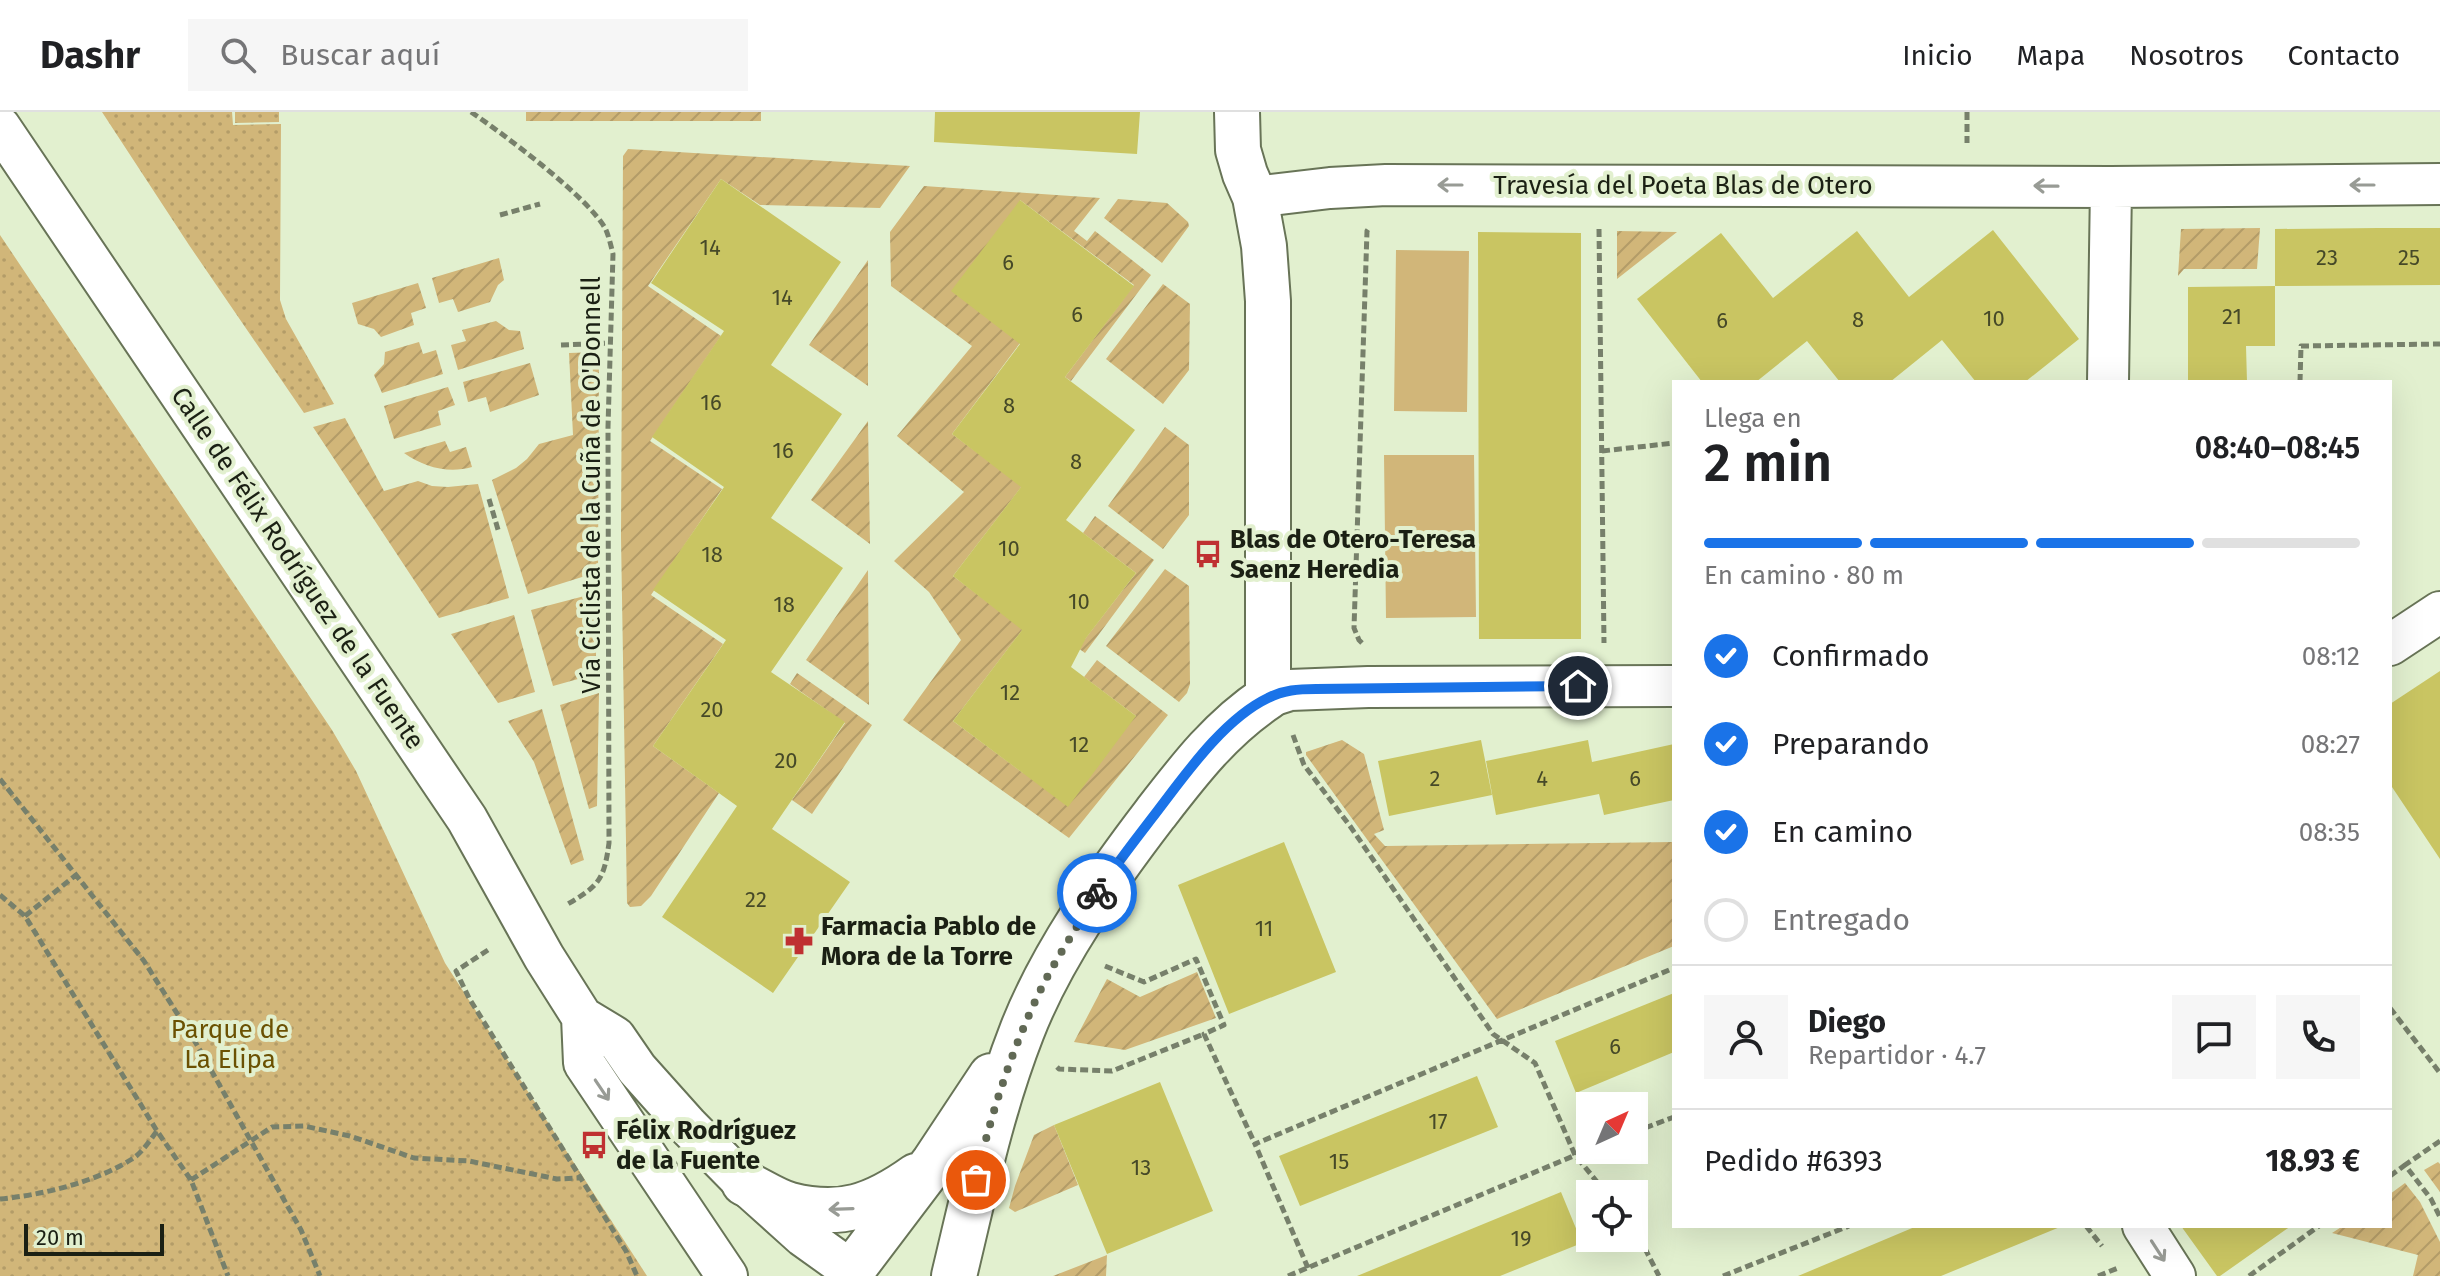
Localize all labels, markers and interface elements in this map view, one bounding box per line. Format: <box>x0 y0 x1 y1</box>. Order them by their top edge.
search box <box>188 19 748 91</box>
text: Dashr <box>40 32 140 78</box>
icon: search <box>216 33 260 77</box>
text: Buscar aquí <box>280 37 440 73</box>
text: Inicio <box>1902 39 1973 72</box>
text: Mapa <box>2017 39 2085 72</box>
text: Nosotros <box>2129 39 2244 72</box>
text: Contacto <box>2288 39 2400 72</box>
street label: Travesía del Poeta Blas de Otero <box>1493 170 1873 201</box>
one-way arrow <box>1437 177 1464 193</box>
one-way arrow <box>2349 177 2376 193</box>
one-way arrow <box>2033 178 2060 194</box>
house number: 14 <box>699 234 721 261</box>
house number: 23 <box>2316 244 2338 271</box>
house number: 25 <box>2398 244 2420 271</box>
house number: 6 <box>1002 249 1014 276</box>
street label: Vía Ciclista de la Cuña de O'Donnell <box>576 276 607 694</box>
house number: 14 <box>771 284 793 311</box>
house number: 6 <box>1071 301 1083 328</box>
house number: 21 <box>2222 303 2242 330</box>
house number: 10 <box>1983 305 2005 332</box>
house number: 8 <box>1852 306 1864 333</box>
house number: 6 <box>1716 307 1728 334</box>
street label: Calle de Félix Rodríguez de la Fuente <box>164 381 431 755</box>
house number: 16 <box>700 389 722 416</box>
house number: 8 <box>1003 392 1015 419</box>
text: Llega en <box>1704 403 1802 434</box>
text: 08:40–08:45 <box>2195 430 2360 466</box>
text: 2 min <box>1704 432 1832 495</box>
house number: 16 <box>772 437 794 464</box>
house number: 8 <box>1070 448 1082 475</box>
place label: Blas de Otero-Teresa Saenz Heredia <box>1230 524 1476 585</box>
house number: 10 <box>998 535 1020 562</box>
bus stop icon: Blas de Otero-Teresa Saenz Heredia <box>1193 539 1223 569</box>
house number: 18 <box>701 541 723 568</box>
text: En camino · 80 m <box>1704 560 1904 591</box>
house number: 10 <box>1068 588 1090 615</box>
house number: 18 <box>773 591 795 618</box>
icon: check <box>1704 634 1748 678</box>
text: Confirmado <box>1772 638 1930 674</box>
text: 08:12 <box>2302 641 2360 672</box>
pin <box>1544 652 1612 720</box>
icon: home <box>1556 664 1600 708</box>
house number: 12 <box>1000 679 1020 706</box>
house number: 20 <box>700 696 724 723</box>
icon: check <box>1704 722 1748 766</box>
text: Preparando <box>1772 726 1930 762</box>
text: 08:27 <box>2301 729 2360 760</box>
house number: 12 <box>1069 731 1089 758</box>
house number: 20 <box>774 747 798 774</box>
house number: 2 <box>1430 765 1440 792</box>
house number: 4 <box>1536 765 1548 792</box>
house number: 6 <box>1629 765 1641 792</box>
icon: check <box>1704 810 1748 854</box>
text: En camino <box>1772 814 1913 850</box>
text: 08:35 <box>2299 817 2360 848</box>
courier <box>1057 853 1137 933</box>
icon: bike <box>1075 871 1119 915</box>
house number: 22 <box>745 886 767 913</box>
text: Entregado <box>1772 902 1910 938</box>
place label: Farmacia Pablo de Mora de la Torre <box>821 911 1036 972</box>
house number: 11 <box>1255 915 1273 942</box>
pharmacy icon: Farmacia Pablo de Mora de la Torre <box>784 926 814 956</box>
button: person <box>1704 995 1788 1079</box>
button: chat <box>2172 995 2256 1079</box>
button: phone <box>2276 995 2360 1079</box>
text: Diego <box>1808 1004 1886 1040</box>
park label: Parque de La Elipa <box>171 1014 289 1075</box>
house number: 6 <box>1609 1033 1621 1060</box>
text: Repartidor · 4.7 <box>1808 1040 1986 1071</box>
one-way arrow <box>594 1078 610 1100</box>
north arrow <box>1576 1092 1648 1164</box>
map controls <box>1576 1092 1648 1252</box>
house number: 17 <box>1428 1108 1448 1135</box>
place label: Félix Rodríguez de la Fuente <box>616 1115 796 1176</box>
bus stop icon: Félix Rodríguez de la Fuente <box>579 1130 609 1160</box>
text: Pedido #6393 <box>1704 1143 1883 1179</box>
text: 18.93 € <box>2265 1143 2360 1179</box>
pin <box>942 1146 1010 1214</box>
house number: 15 <box>1329 1148 1349 1175</box>
house number: 13 <box>1131 1154 1151 1181</box>
icon: bag <box>954 1158 998 1202</box>
button: locate <box>1576 1180 1648 1252</box>
one-way arrow <box>828 1201 854 1216</box>
scale bar <box>24 1220 164 1256</box>
text: 20 m <box>36 1224 84 1251</box>
house number: 19 <box>1510 1225 1532 1252</box>
one-way arrow <box>2150 1240 2167 1262</box>

